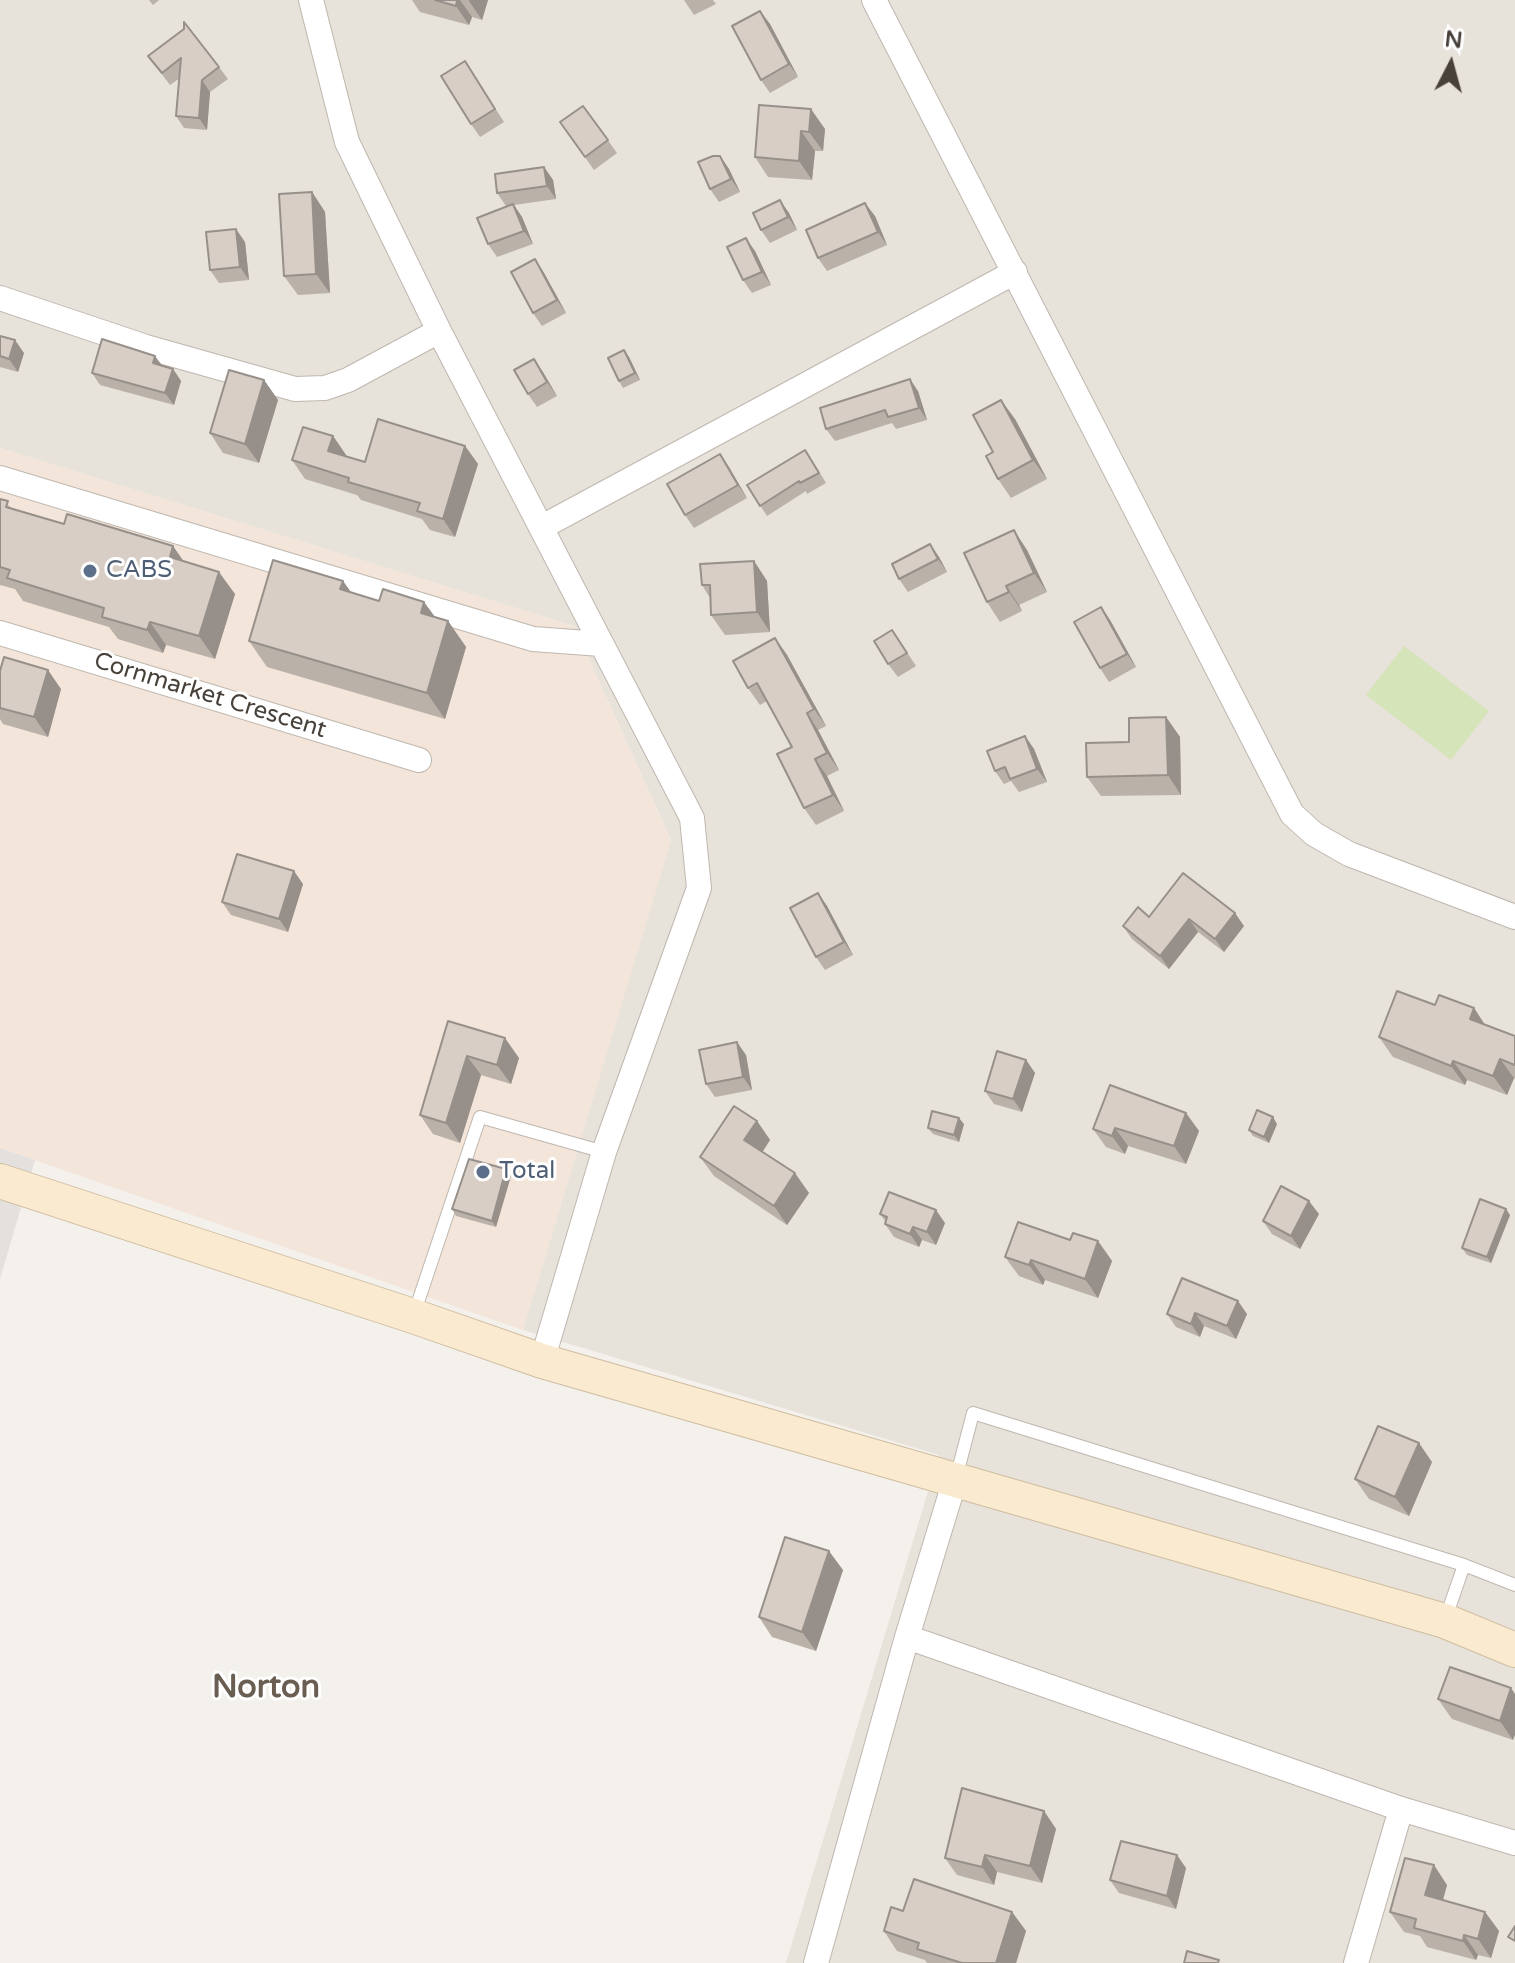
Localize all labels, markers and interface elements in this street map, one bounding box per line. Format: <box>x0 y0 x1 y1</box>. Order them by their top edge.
north arrow <box>1411 24 1491 104</box>
text: N <box>1443 26 1464 54</box>
place label: CABS <box>106 557 172 585</box>
marker: CABS <box>81 562 99 580</box>
street label: Cornmarket Crescent <box>90 647 330 745</box>
place label: Total <box>499 1158 555 1186</box>
marker: Total <box>474 1163 492 1181</box>
district label: Norton <box>212 1670 320 1708</box>

